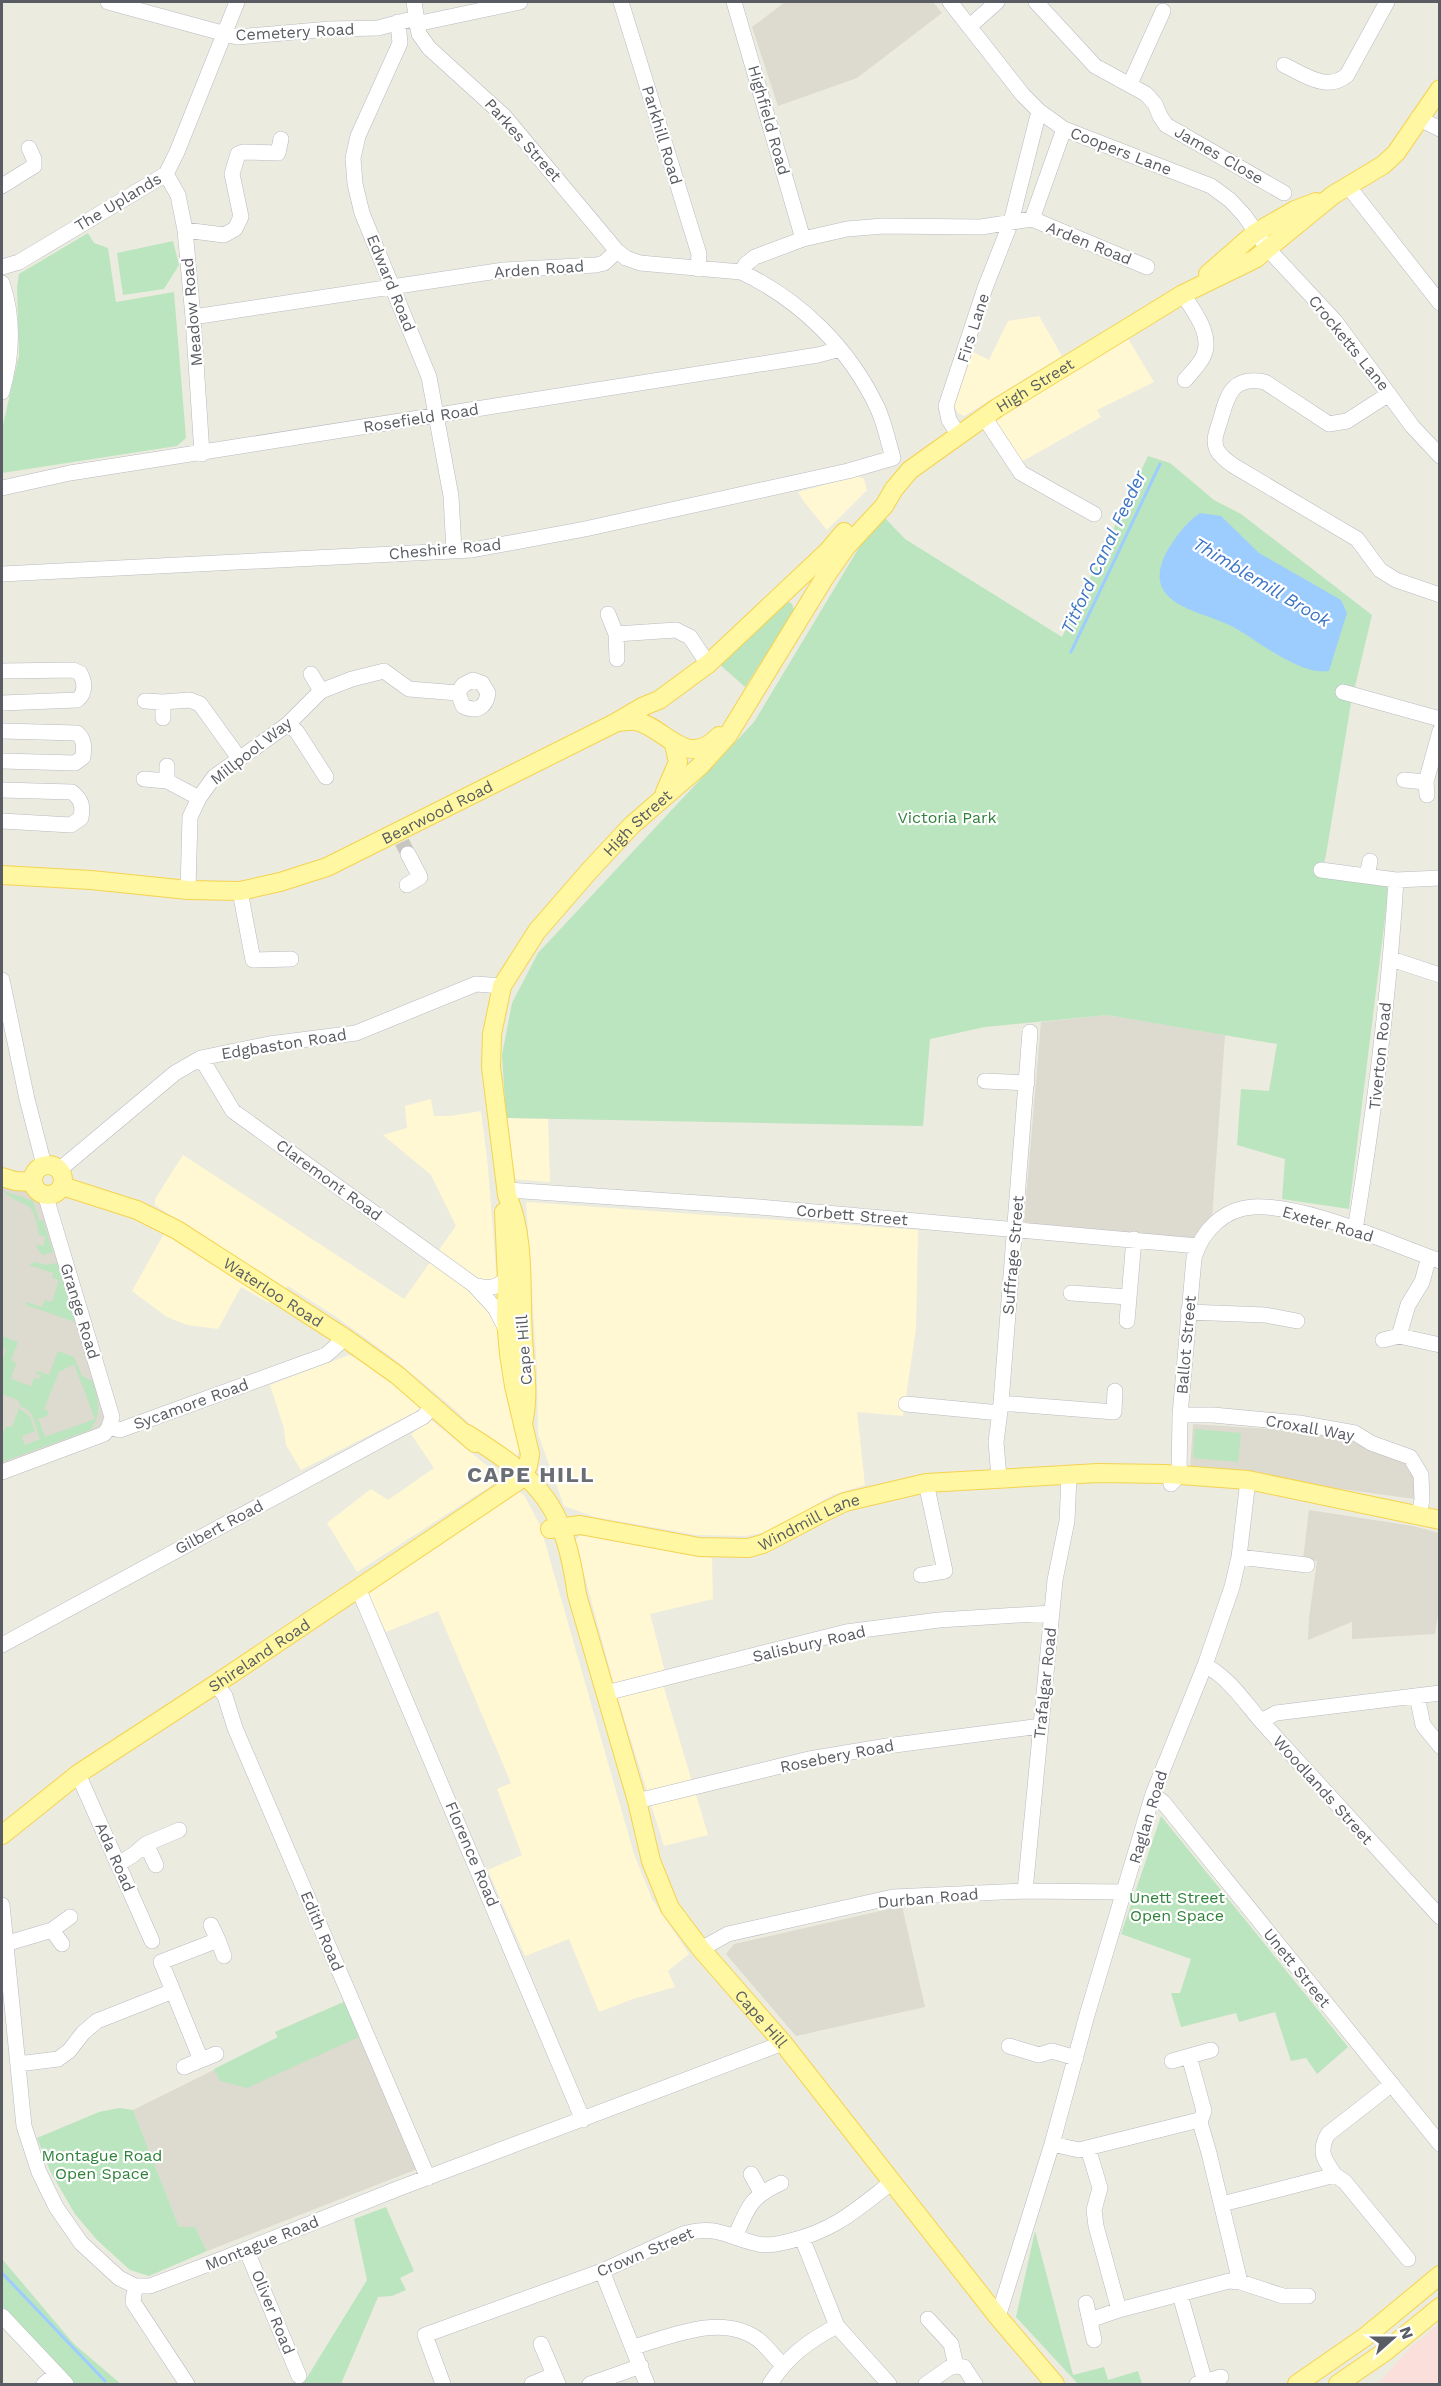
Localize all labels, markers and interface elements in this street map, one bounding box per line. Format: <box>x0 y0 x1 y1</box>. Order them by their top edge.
street label: Cemetery Road <box>235 19 355 45</box>
street label: Highfield Road <box>744 63 794 177</box>
street label: Parkhill Road <box>638 83 686 187</box>
street label: Parkes Street <box>481 94 566 186</box>
street label: James Close <box>1171 122 1267 188</box>
street label: Coopers Lane <box>1068 123 1174 179</box>
street label: The Uplands <box>71 169 165 235</box>
street label: Arden Road <box>1043 217 1135 269</box>
street label: Edward Road <box>363 232 419 334</box>
street label: Arden Road <box>493 256 585 282</box>
street label: Meadow Road <box>178 257 206 367</box>
street label: Firs Lane <box>953 291 993 365</box>
street label: Crocketts Lane <box>1305 291 1393 395</box>
street label: High Street <box>992 354 1077 416</box>
street label: Rosefield Road <box>362 399 480 437</box>
water label: Titford Canal Feeder <box>1056 466 1150 637</box>
water label: Thimblemill Brook <box>1190 533 1336 632</box>
street label: Cheshire Road <box>388 535 502 563</box>
street label: Millpool Way <box>207 713 296 789</box>
street label: Bearwood Road <box>378 776 496 848</box>
street label: High Street <box>599 785 676 860</box>
park label: Victoria Park <box>897 808 997 827</box>
street label: Tiverton Road <box>1365 1001 1395 1111</box>
street label: Edgbaston Road <box>220 1025 348 1063</box>
street label: Claremont Road <box>272 1135 386 1225</box>
street label: Suffrage Street <box>998 1194 1028 1315</box>
street label: Corbett Street <box>795 1201 909 1229</box>
street label: Exeter Road <box>1280 1202 1376 1246</box>
street label: Waterloo Road <box>220 1253 327 1331</box>
street label: Grange Road <box>56 1261 104 1361</box>
street label: Ballot Street <box>1172 1295 1200 1395</box>
street label: Cape Hill <box>512 1314 536 1386</box>
street label: Sycamore Road <box>131 1374 251 1434</box>
street label: Croxall Way <box>1264 1411 1357 1445</box>
district label: CAPE HILL <box>467 1462 595 1487</box>
street label: Windmill Lane <box>754 1489 862 1555</box>
street label: Gilbert Road <box>172 1496 266 1558</box>
street label: Shireland Road <box>205 1614 313 1696</box>
street label: Salisbury Road <box>751 1622 867 1666</box>
street label: Trafalgar Road <box>1030 1626 1060 1740</box>
street label: Woodlands Street <box>1269 1732 1377 1849</box>
street label: Rosebery Road <box>778 1736 896 1776</box>
street label: Raglan Road <box>1125 1768 1171 1866</box>
street label: Florence Road <box>441 1799 503 1909</box>
street label: Ada Road <box>91 1819 139 1895</box>
street label: Durban Road <box>877 1884 979 1912</box>
street label: Edith Road <box>297 1888 347 1974</box>
park label: Unett Street Open Space <box>1129 1888 1225 1925</box>
street label: Unett Street <box>1259 1925 1335 2012</box>
street label: Cape Hill <box>731 1986 792 2051</box>
park label: Montague Road Open Space <box>42 2146 162 2183</box>
street label: Montague Road <box>202 2212 322 2274</box>
street label: Crown Street <box>594 2223 697 2281</box>
street label: Oliver Road <box>247 2267 299 2357</box>
north arrow <box>1363 2308 1423 2368</box>
text: N <box>1396 2324 1418 2342</box>

